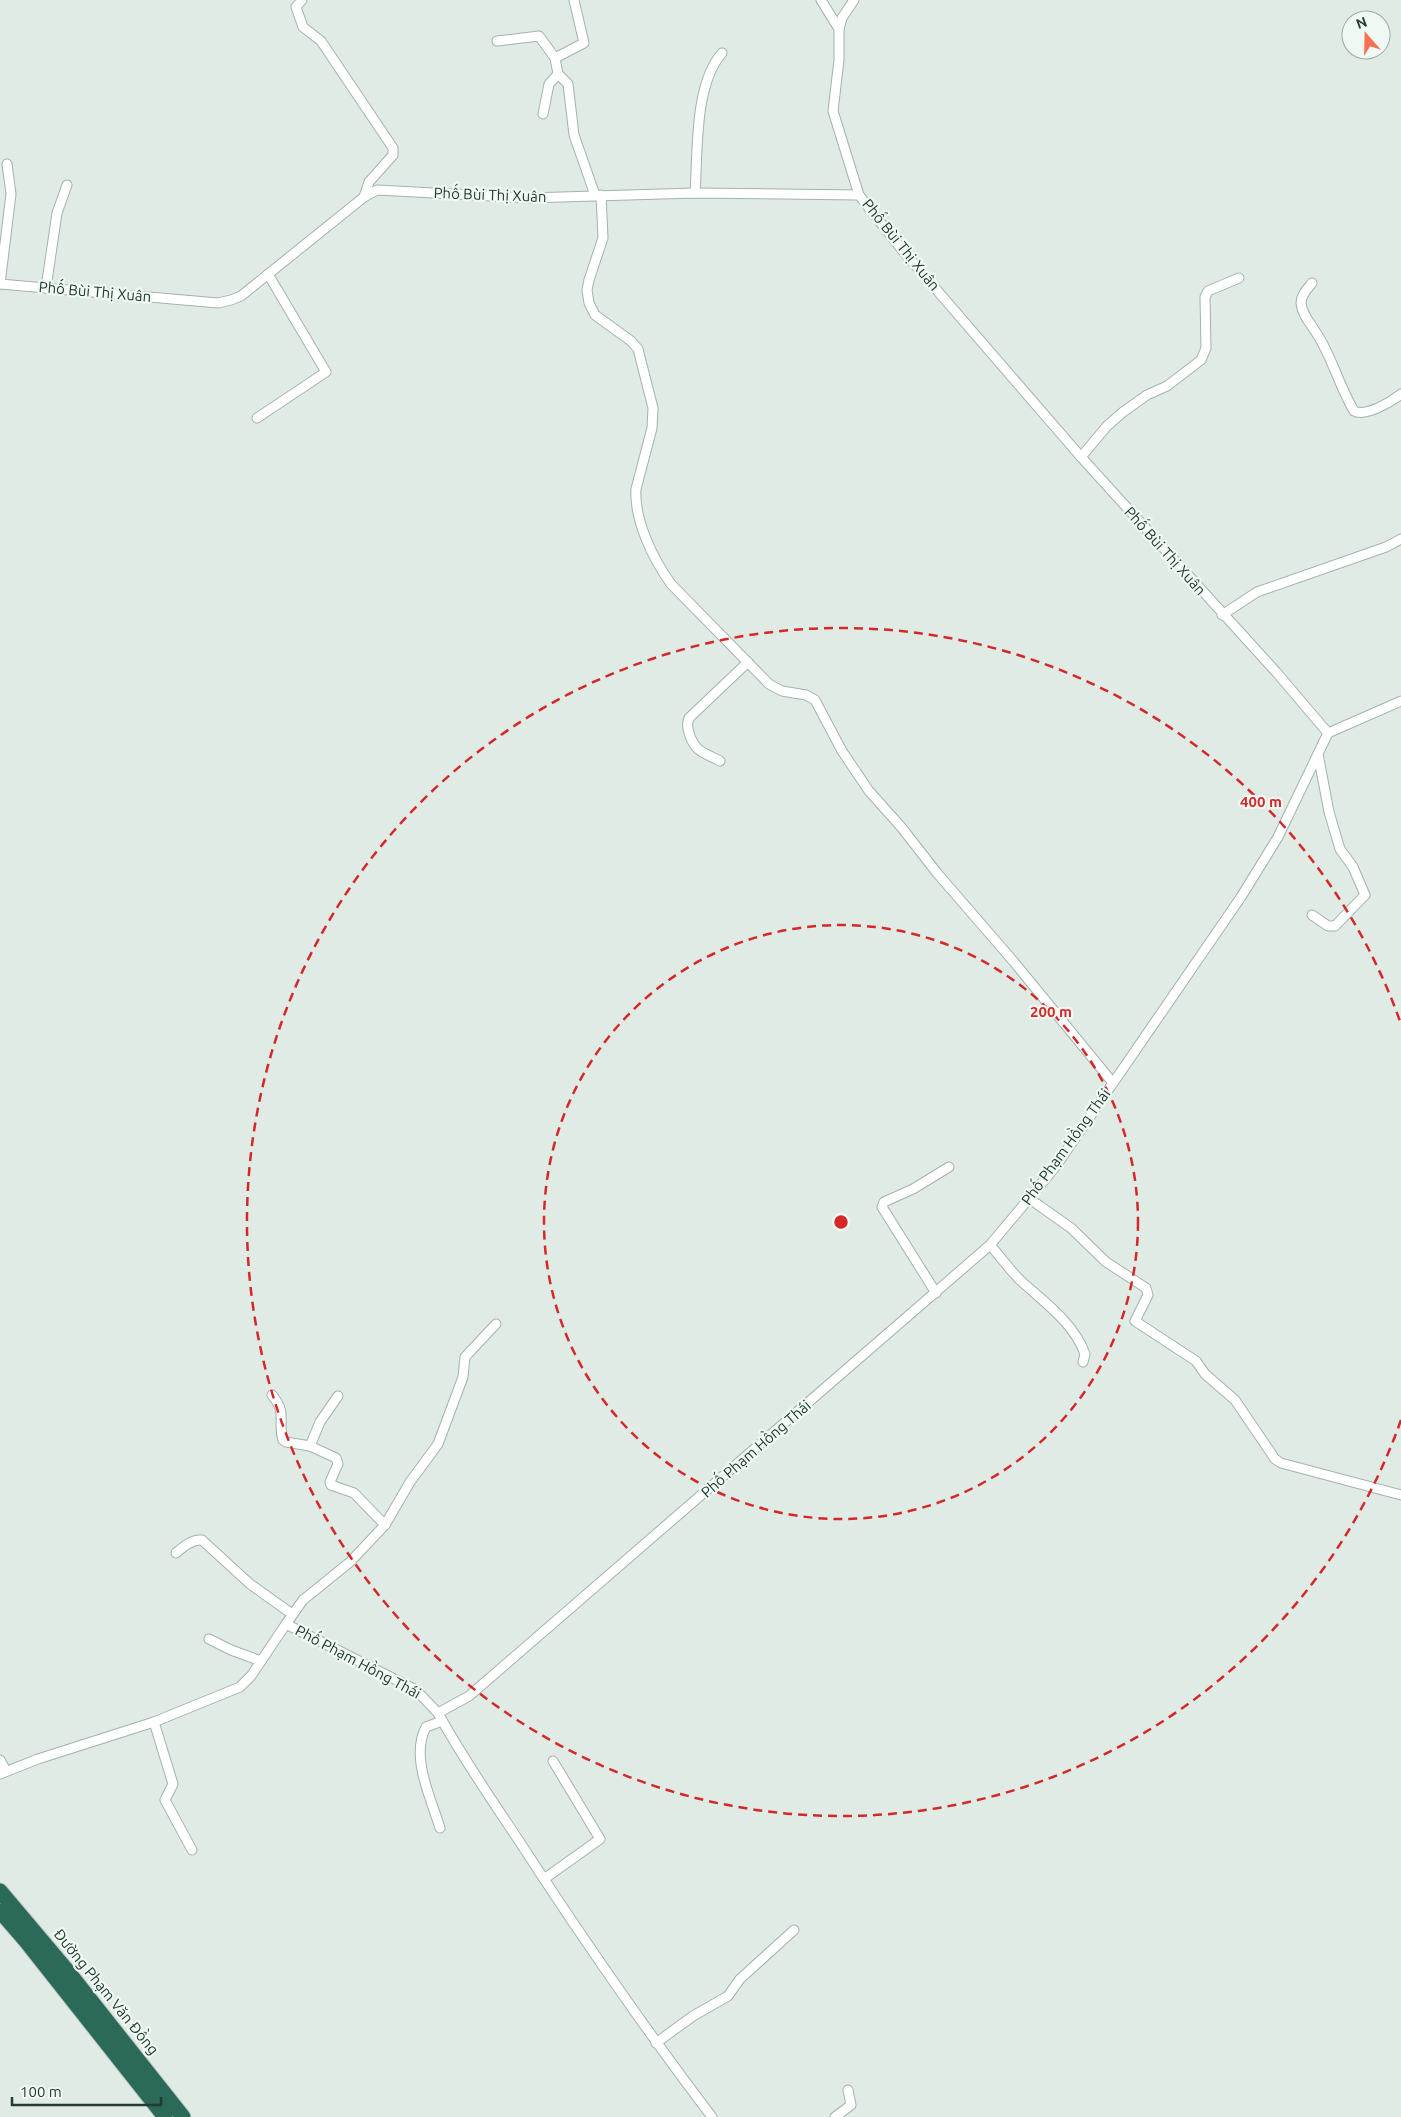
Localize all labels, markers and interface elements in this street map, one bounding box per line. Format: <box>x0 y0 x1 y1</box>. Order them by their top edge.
north arrow <box>1341 10 1391 60</box>
text: N <box>1354 13 1369 32</box>
street label: Phố Bùi Thị Xuân <box>433 182 547 205</box>
street label: Phố Bùi Thị Xuân <box>859 194 945 294</box>
street label: Phố Bùi Thị Xuân <box>38 276 152 305</box>
street label: Phố Bùi Thị Xuân <box>1121 502 1211 598</box>
text: 400 m <box>1240 793 1282 810</box>
text: 200 m <box>1030 1003 1072 1020</box>
street label: Phố Phạm Hồng Thái <box>1016 1084 1113 1208</box>
centre of rings <box>832 1213 850 1231</box>
street label: Phố Phạm Hồng Thái <box>696 1395 814 1501</box>
street label: Phố Phạm Hồng Thái <box>293 1620 425 1702</box>
street label: Đường Phạm Văn Đồng <box>51 1924 164 2058</box>
scale bar <box>12 2074 161 2106</box>
text: 100 m <box>20 2083 62 2100</box>

